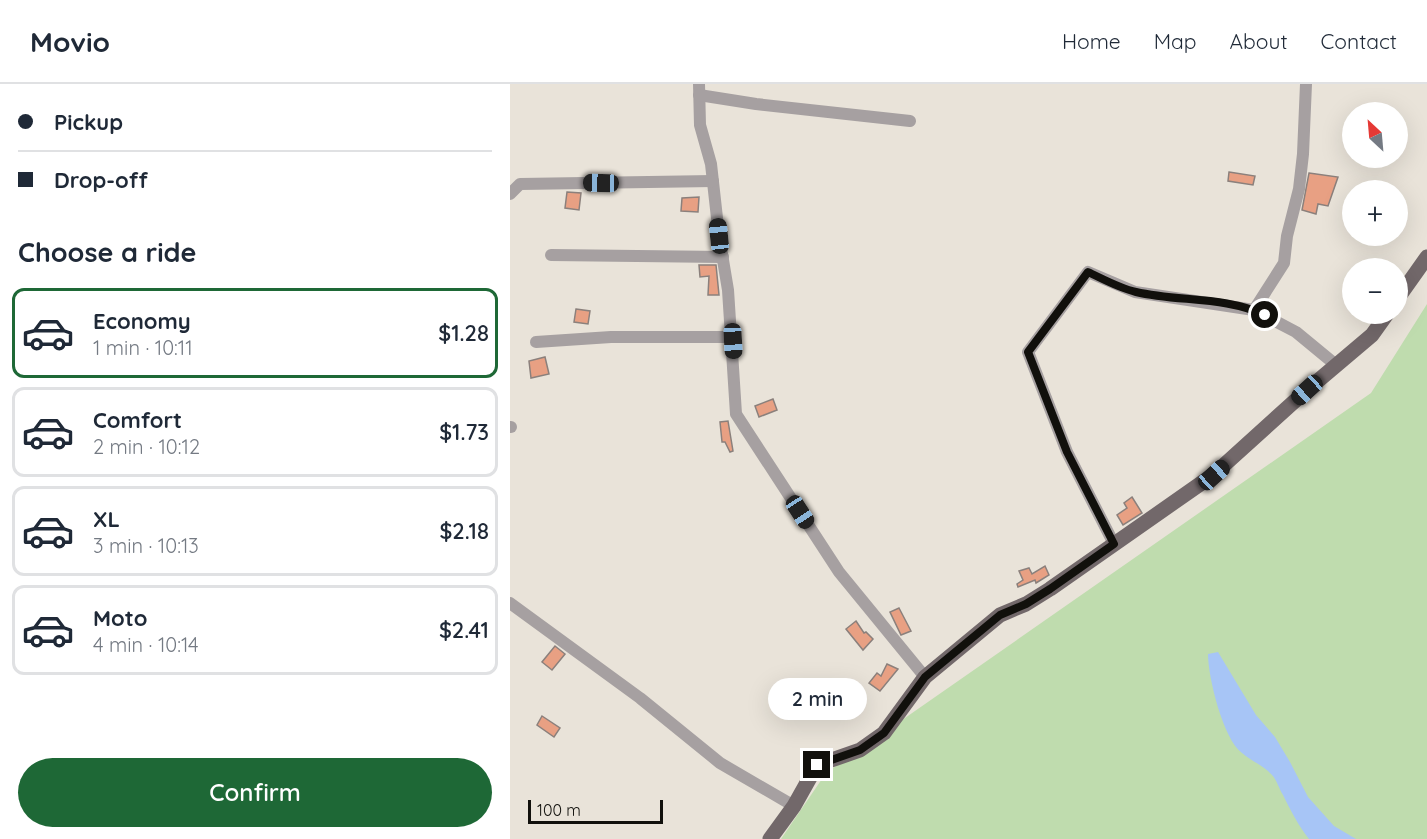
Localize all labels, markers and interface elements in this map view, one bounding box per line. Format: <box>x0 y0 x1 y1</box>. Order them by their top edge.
text: Movio <box>30 24 110 59</box>
text: Home <box>1062 28 1121 54</box>
text: Map <box>1154 28 1197 54</box>
text: About <box>1230 28 1288 54</box>
text: Contact <box>1321 28 1397 54</box>
north arrow <box>1342 102 1408 168</box>
map controls <box>1342 102 1408 324</box>
text: Pickup <box>54 108 123 136</box>
text: Drop-off <box>54 166 148 194</box>
car <box>583 174 619 192</box>
button: + <box>1342 180 1408 246</box>
car <box>708 217 730 255</box>
text: Choose a ride <box>18 235 196 269</box>
button: − <box>1342 258 1408 324</box>
route start <box>1251 301 1278 328</box>
icon: car <box>21 306 75 360</box>
text: Economy <box>93 307 191 335</box>
text: $1.28 <box>438 319 489 347</box>
car <box>723 323 743 359</box>
text: 1 min · 10:11 <box>93 335 193 360</box>
car <box>1288 371 1326 409</box>
icon: car <box>21 405 75 459</box>
text: Comfort <box>93 406 182 434</box>
text: $1.73 <box>439 418 489 446</box>
text: 2 min · 10:12 <box>93 434 200 459</box>
car <box>1195 456 1233 494</box>
car <box>783 492 817 532</box>
icon: car <box>21 504 75 558</box>
text: XL <box>93 505 120 533</box>
text: $2.18 <box>439 517 489 545</box>
text: 3 min · 10:13 <box>93 533 199 558</box>
icon: car <box>21 603 75 657</box>
text: Moto <box>93 604 147 632</box>
text: $2.41 <box>439 616 489 644</box>
text: 4 min · 10:14 <box>93 632 199 657</box>
callout: 2 min <box>768 678 866 720</box>
text: 2 min <box>792 686 843 711</box>
route end <box>803 751 830 778</box>
button: Confirm <box>18 758 492 827</box>
scale bar <box>528 797 663 824</box>
text: 100 m <box>537 800 581 820</box>

